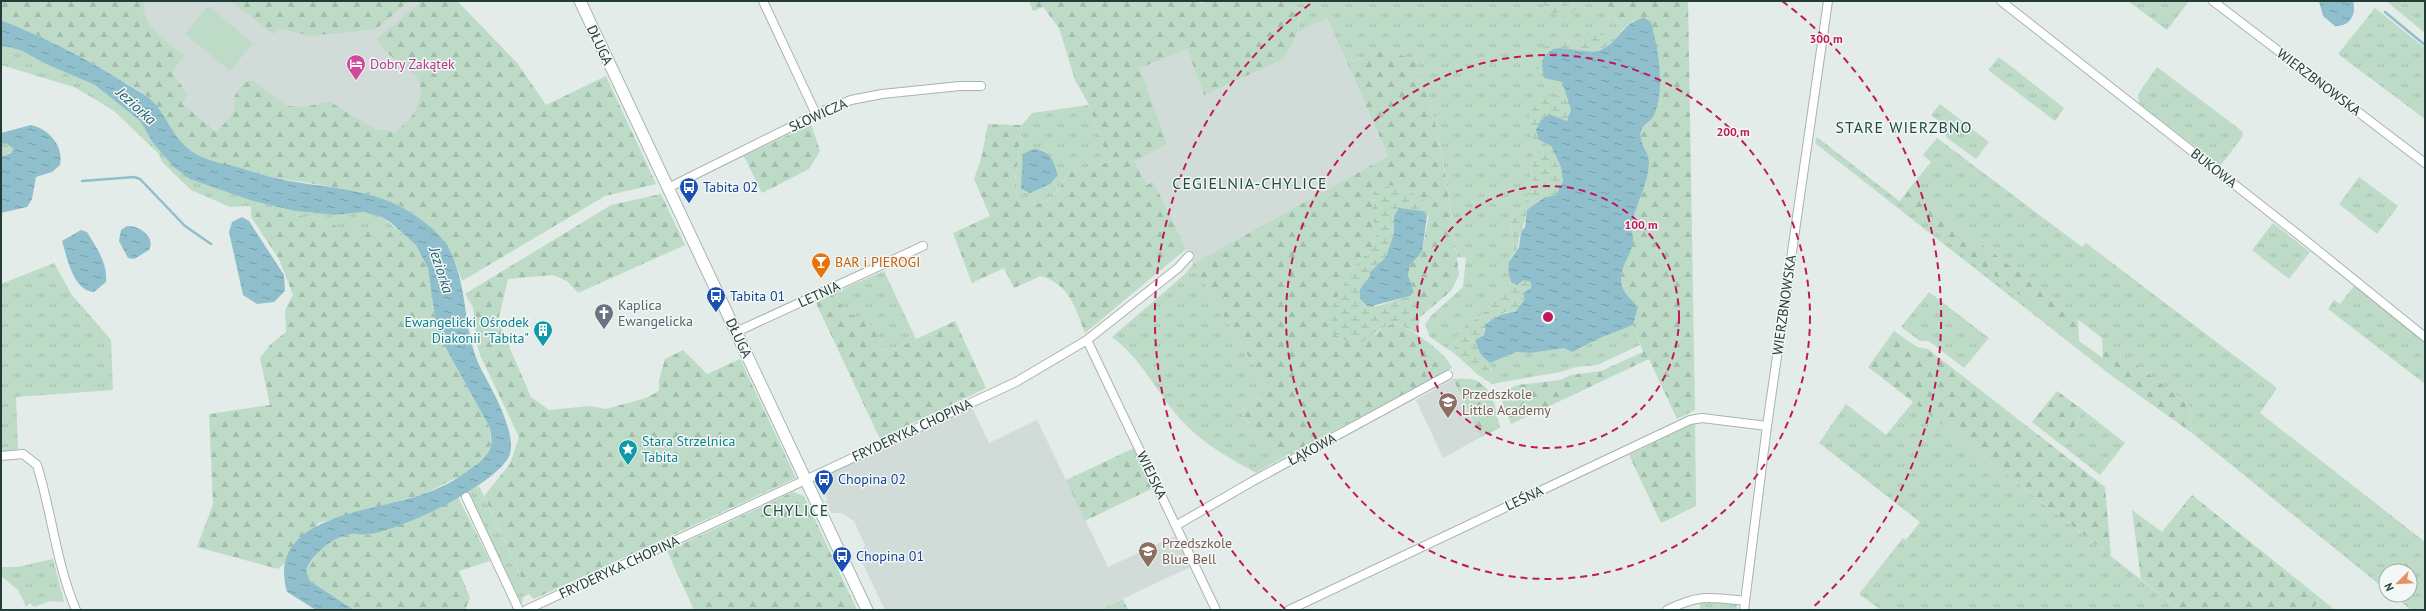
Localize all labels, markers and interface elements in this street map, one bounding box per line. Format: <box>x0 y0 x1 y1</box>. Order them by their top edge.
street label: DŁUGA <box>583 22 617 69</box>
text: 300 m <box>1809 31 1843 46</box>
street label: WIERZBNOWSKA <box>2273 44 2365 120</box>
hotel icon: Dobry Zakątek <box>345 53 367 81</box>
place label: Dobry Zakątek <box>370 55 455 73</box>
water label: Jeziorka <box>112 82 161 129</box>
street label: SŁOWICZA <box>786 94 851 136</box>
district label: STARE WIERZBNO <box>1835 117 1973 137</box>
text: 200 m <box>1716 124 1750 139</box>
street label: BUKOWA <box>2187 144 2241 192</box>
district label: CEGIELNIA-CHYLICE <box>1172 173 1328 193</box>
bus stop icon: Tabita 02 <box>678 176 700 204</box>
place label: Tabita 02 <box>703 178 758 196</box>
text: 100 m <box>1624 217 1658 232</box>
water label: Jeziorka <box>425 243 458 296</box>
bar icon: BAR i PIEROGI <box>810 251 832 279</box>
place label: BAR i PIEROGI <box>835 253 920 271</box>
street label: WIERZBNOWSKA <box>1768 253 1800 356</box>
street label: LETNIA <box>795 276 844 311</box>
bus stop icon: Tabita 01 <box>705 285 727 313</box>
place label: Tabita 01 <box>730 287 785 305</box>
place label: Kaplica Ewangelicka <box>618 296 693 330</box>
church icon: Kaplica Ewangelicka <box>593 302 615 330</box>
centre of rings <box>1541 310 1555 324</box>
place label: Ewangelicki Ośrodek Diakonii "Tabita" <box>405 313 529 347</box>
street label: DŁUGA <box>722 315 756 362</box>
building icon: Ewangelicki Ośrodek Diakonii "Tabita" <box>532 319 554 347</box>
place label: Przedszkole Little Academy <box>1462 385 1551 419</box>
school or university icon: Przedszkole Little Academy <box>1437 391 1459 419</box>
street label: FRYDERYKA CHOPINA <box>849 394 976 466</box>
street label: ŁĄKOWA <box>1285 428 1340 469</box>
place label: Stara Strzelnica Tabita <box>642 432 735 466</box>
place icon: Stara Strzelnica Tabita <box>617 438 639 466</box>
street label: WIEJSKA <box>1133 448 1172 503</box>
bus stop icon: Chopina 02 <box>813 468 835 496</box>
place label: Chopina 02 <box>838 470 906 488</box>
street label: LEŚNA <box>1502 481 1547 515</box>
district label: CHYLICE <box>763 500 829 520</box>
street label: FRYDERYKA CHOPINA <box>556 531 683 603</box>
place label: Przedszkole Blue Bell <box>1162 534 1232 568</box>
school or university icon: Przedszkole Blue Bell <box>1137 540 1159 568</box>
bus stop icon: Chopina 01 <box>831 545 853 573</box>
place label: Chopina 01 <box>856 547 924 565</box>
north arrow <box>2378 563 2418 603</box>
text: N <box>2381 581 2397 593</box>

